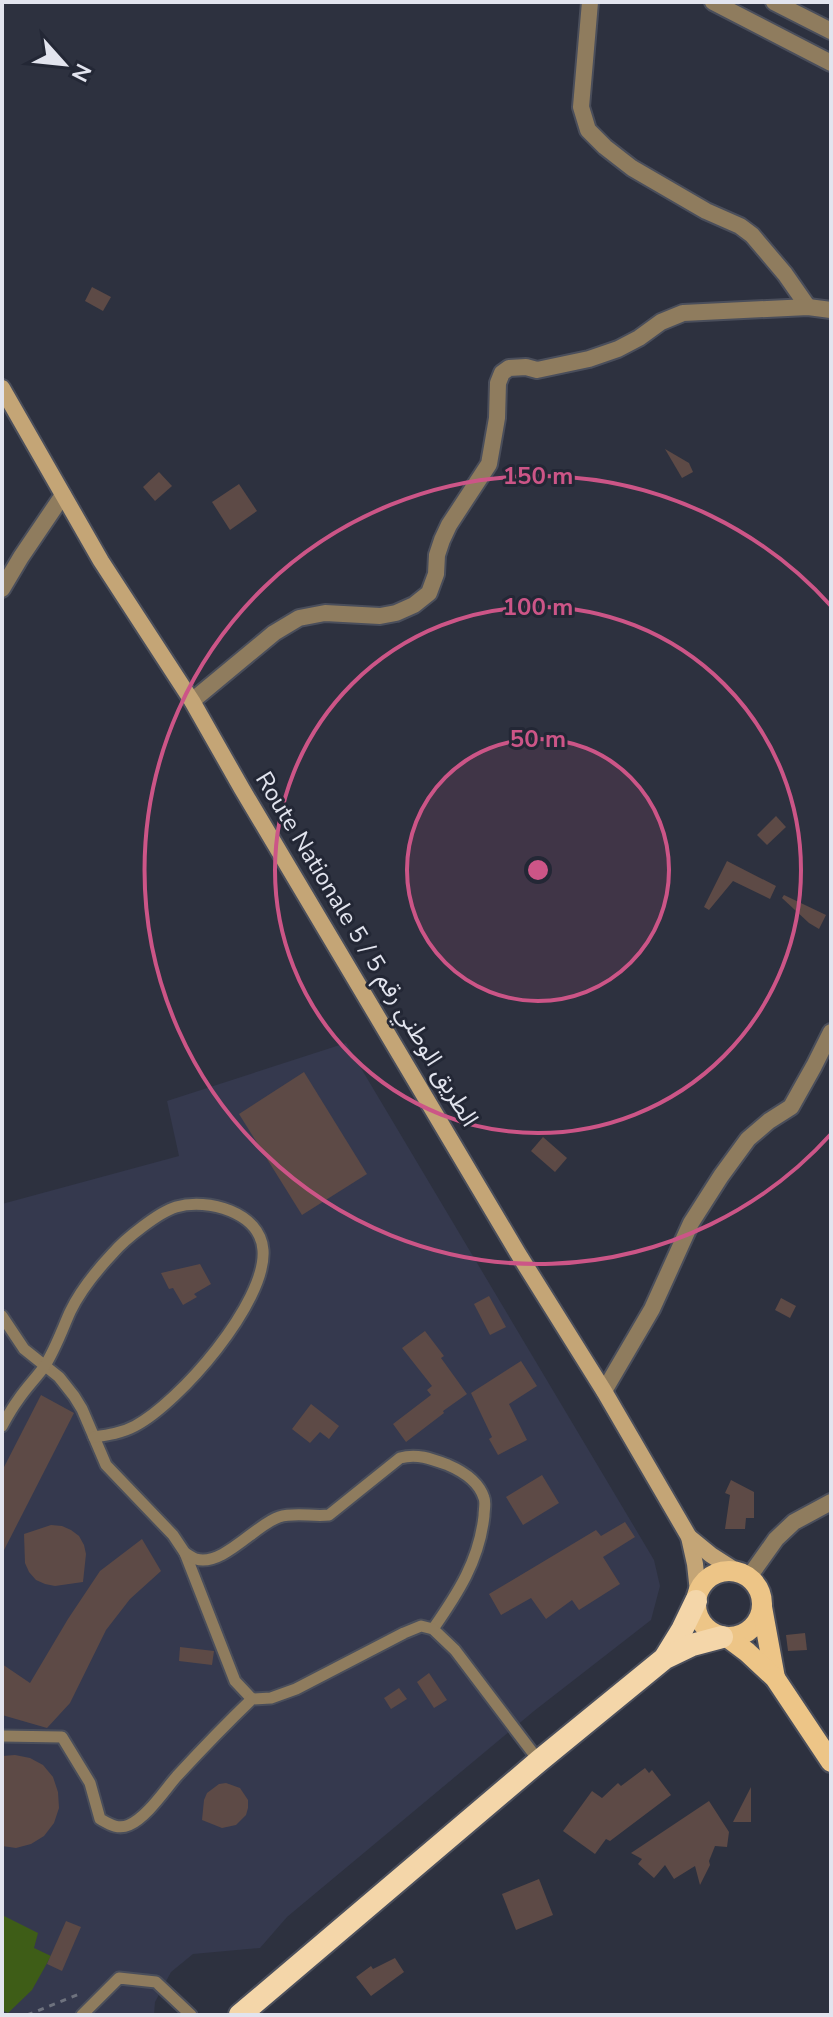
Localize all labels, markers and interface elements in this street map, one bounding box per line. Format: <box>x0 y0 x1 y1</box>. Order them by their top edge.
north arrow <box>24 24 104 104</box>
text: N <box>64 58 98 87</box>
text: 150 m <box>503 460 573 492</box>
text: 100 m <box>503 591 573 623</box>
text: 50 m <box>510 723 566 755</box>
street label: Route Nationale 5 / الطريق الوطني رقم 5 <box>246 766 486 1134</box>
centre of rings <box>524 856 552 884</box>

